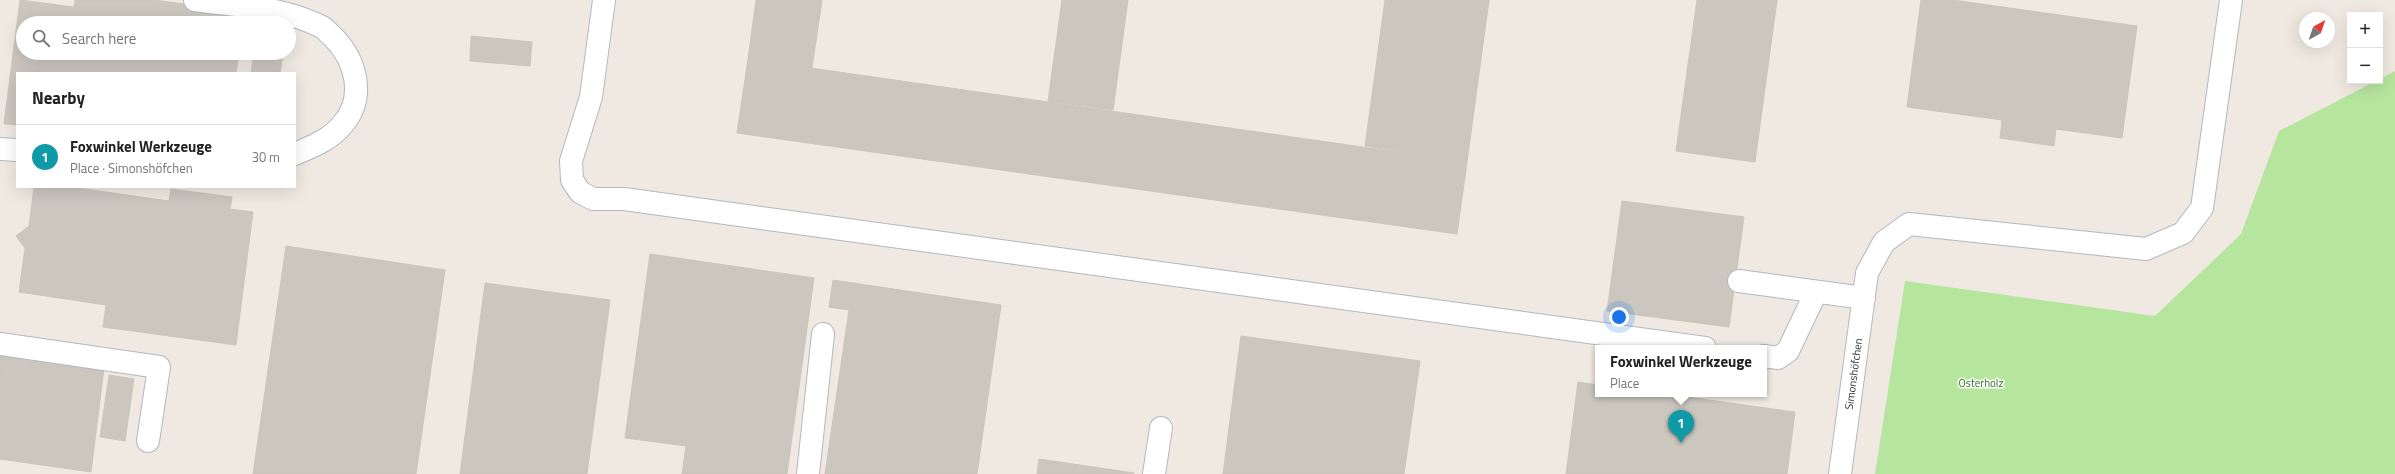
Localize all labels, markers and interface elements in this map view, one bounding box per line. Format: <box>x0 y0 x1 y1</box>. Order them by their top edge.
north arrow <box>2299 12 2335 48</box>
map controls <box>2347 12 2383 84</box>
button: + <box>2347 12 2383 48</box>
search box <box>16 16 296 60</box>
icon: search <box>30 27 52 49</box>
text: Search here <box>62 27 136 50</box>
button: − <box>2347 48 2383 84</box>
text: Nearby <box>32 85 85 111</box>
text: Foxwinkel Werkzeuge <box>70 135 212 158</box>
text: 1 <box>41 147 49 167</box>
text: 30 m <box>252 147 280 167</box>
text: Place · Simonshöfchen <box>70 158 193 178</box>
your location <box>1609 307 1629 327</box>
street label: Simonshöfchen <box>1841 337 1866 411</box>
popup <box>1595 345 1767 397</box>
text: Foxwinkel Werkzeuge <box>1610 350 1752 373</box>
text: Place <box>1610 373 1639 393</box>
park label: Osterholz <box>1959 375 2003 391</box>
pin: 1 <box>1668 410 1694 443</box>

